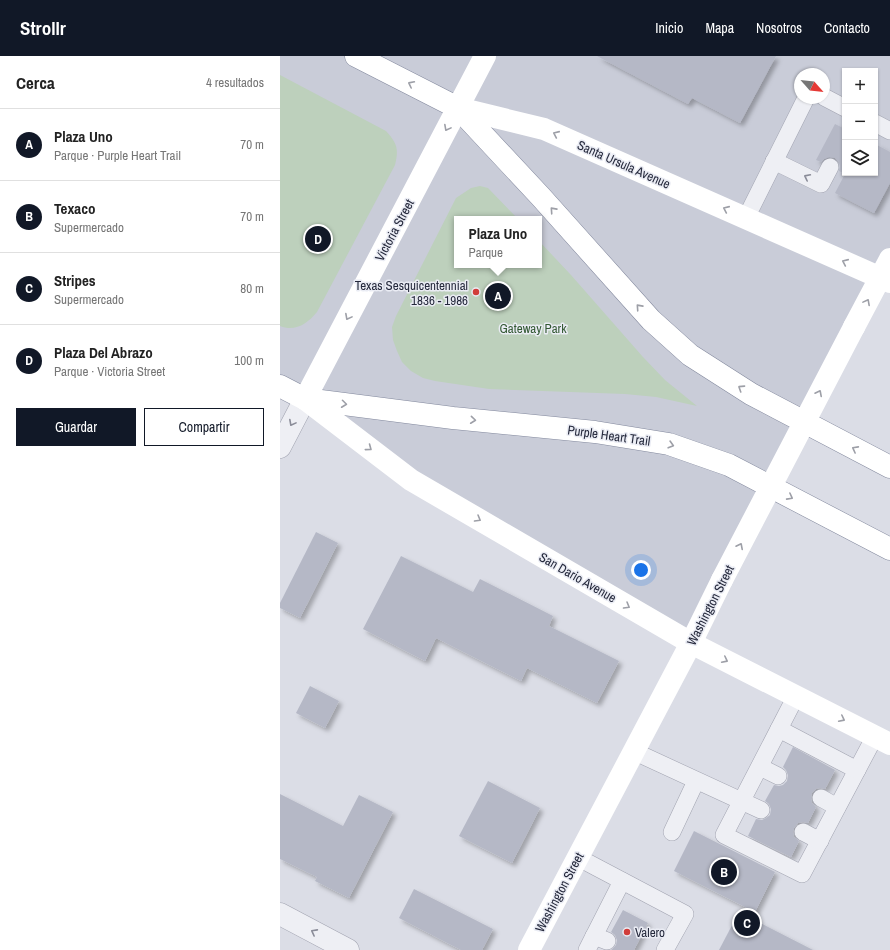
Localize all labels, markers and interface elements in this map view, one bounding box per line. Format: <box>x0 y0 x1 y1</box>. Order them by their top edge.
text: Strollr <box>20 15 66 41</box>
text: Inicio <box>655 19 683 37</box>
text: Mapa <box>705 19 734 37</box>
text: Nosotros <box>756 19 802 37</box>
text: Contacto <box>824 19 870 37</box>
north arrow <box>794 68 830 104</box>
map controls <box>842 68 878 176</box>
button: + <box>842 68 878 104</box>
text: Cerca <box>16 71 55 94</box>
text: 4 resultados <box>206 74 264 91</box>
one-way arrow <box>407 81 415 89</box>
button: − <box>842 104 878 140</box>
one-way arrow <box>445 124 452 131</box>
text: Plaza Uno <box>54 126 113 147</box>
one-way arrow <box>553 131 560 139</box>
text: A <box>25 136 33 153</box>
text: 70 m <box>240 136 264 153</box>
street label: Santa Ursula Avenue <box>575 136 673 193</box>
button: layers <box>842 140 878 176</box>
text: Parque · Purple Heart Trail <box>54 147 181 164</box>
one-way arrow <box>803 174 811 182</box>
street label: Victoria Street <box>371 196 418 264</box>
text: Texaco <box>54 198 96 219</box>
one-way arrow <box>723 206 730 214</box>
one-way arrow <box>550 207 558 215</box>
text: B <box>25 208 33 225</box>
text: 70 m <box>240 208 264 225</box>
popup <box>454 216 542 268</box>
text: Supermercado <box>54 219 124 236</box>
text: Plaza Uno <box>469 223 527 244</box>
pin: D <box>305 224 331 254</box>
text: Parque <box>469 244 503 261</box>
one-way arrow <box>842 259 849 267</box>
text: Stripes <box>54 270 96 291</box>
place label: Texas Sesquicentennial 1836 - 1986 <box>355 277 468 309</box>
text: C <box>25 280 33 297</box>
text: 80 m <box>240 280 264 297</box>
pin: A <box>485 281 511 311</box>
marker: Texas Sesquicentennial 1836 - 1986 <box>471 287 481 297</box>
text: Supermercado <box>54 291 124 308</box>
one-way arrow <box>862 299 870 307</box>
one-way arrow <box>637 304 644 312</box>
one-way arrow <box>345 313 353 321</box>
park label: Gateway Park <box>500 320 567 337</box>
text: Plaza Del Abrazo <box>54 342 153 363</box>
text: D <box>25 352 33 369</box>
text: 100 m <box>234 352 264 369</box>
text: Parque · Victoria Street <box>54 363 165 380</box>
one-way arrow <box>738 385 745 392</box>
one-way arrow <box>815 390 822 397</box>
one-way arrow <box>341 399 347 408</box>
button: Guardar <box>16 408 136 446</box>
button: Compartir <box>144 408 264 446</box>
one-way arrow <box>470 415 476 424</box>
one-way arrow <box>290 419 297 427</box>
street label: Purple Heart Trail <box>566 421 651 450</box>
one-way arrow <box>667 440 674 449</box>
one-way arrow <box>365 444 372 451</box>
one-way arrow <box>852 446 860 454</box>
one-way arrow <box>785 492 793 500</box>
one-way arrow <box>474 515 481 522</box>
one-way arrow <box>735 543 743 550</box>
street label: San Dario Avenue <box>536 548 619 606</box>
your location <box>631 560 651 580</box>
street label: Washington Street <box>683 562 738 648</box>
one-way arrow <box>623 601 630 608</box>
one-way arrow <box>721 656 729 663</box>
one-way arrow <box>837 714 845 722</box>
street label: Washington Street <box>531 849 588 935</box>
pin: B <box>711 857 737 887</box>
pin: C <box>734 908 760 938</box>
place label: Valero <box>635 924 665 941</box>
marker: Valero <box>622 927 632 937</box>
one-way arrow <box>311 929 318 937</box>

